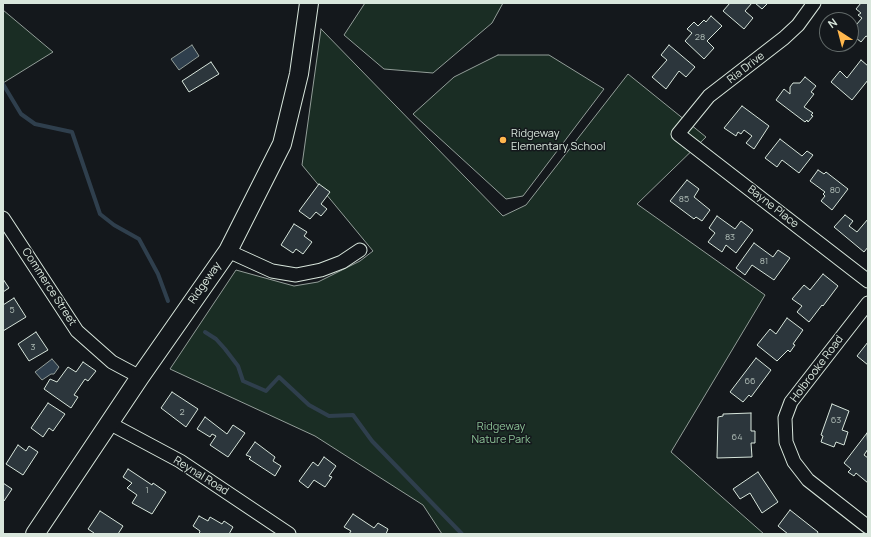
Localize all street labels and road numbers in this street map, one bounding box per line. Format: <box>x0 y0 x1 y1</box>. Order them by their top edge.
street label: Ria Drive <box>725 49 767 87</box>
street label: Bayne Place <box>745 183 801 231</box>
street label: Commerce Street <box>19 246 79 328</box>
street label: Ridgeway <box>186 259 224 307</box>
street label: Holbrooke Road <box>788 333 846 405</box>
street label: Reynal Road <box>171 454 231 498</box>

